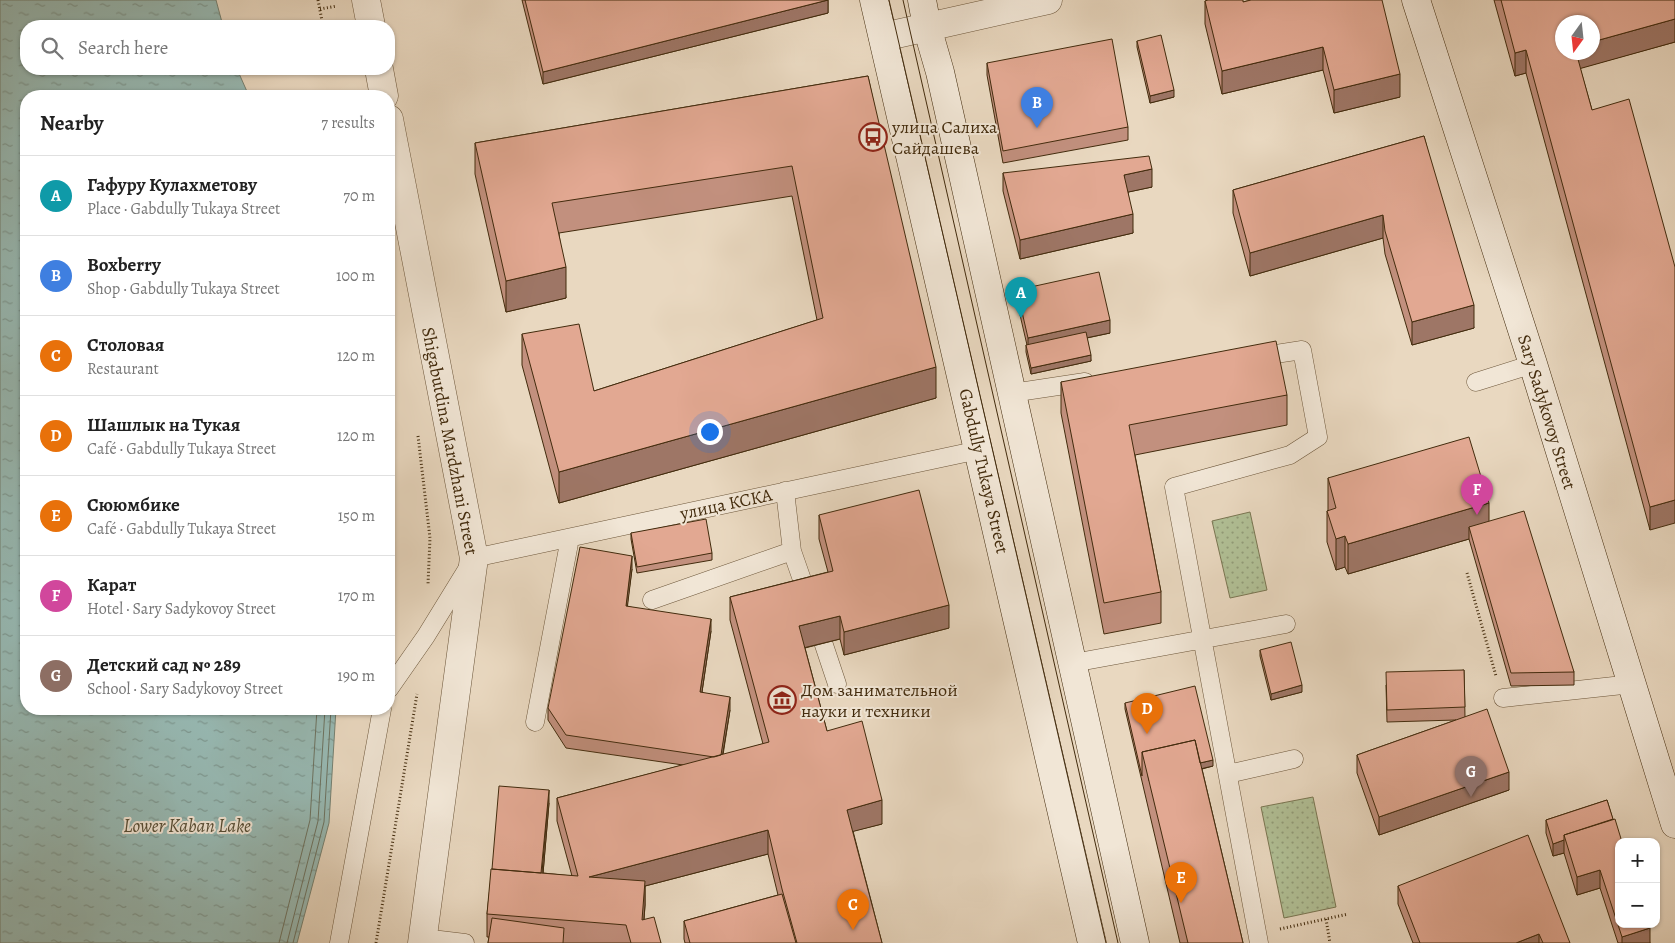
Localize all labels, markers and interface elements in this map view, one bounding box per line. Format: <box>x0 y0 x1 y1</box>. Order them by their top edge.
north arrow <box>1555 15 1600 60</box>
search box <box>20 20 395 75</box>
icon: search <box>38 34 66 62</box>
text: Search here <box>78 35 168 61</box>
pin: B <box>1021 87 1053 128</box>
text: Nearby <box>40 109 103 137</box>
text: 7 results <box>321 112 375 134</box>
place label: улица Салиха Сайдашева <box>891 115 998 160</box>
bus stop icon: улица Салиха Сайдашева <box>858 122 888 152</box>
text: Гафуру Кулахметову <box>87 172 257 198</box>
text: A <box>51 185 61 207</box>
text: 70 m <box>343 185 375 207</box>
text: Place · Gabdully Tukaya Street <box>87 198 280 220</box>
text: Boxberry <box>87 252 161 278</box>
text: B <box>51 265 61 287</box>
text: 100 m <box>336 265 375 287</box>
pin: A <box>1005 277 1037 318</box>
text: Shop · Gabdully Tukaya Street <box>87 278 280 300</box>
street label: Shigabutdina Mardzhani Street <box>416 325 484 557</box>
street label: Sary Sadykovoy Street <box>1512 331 1582 493</box>
text: Столовая <box>87 332 164 358</box>
text: C <box>51 345 61 367</box>
text: 120 m <box>337 345 375 367</box>
text: Restaurant <box>87 358 159 380</box>
street label: Gabdully Tukaya Street <box>953 386 1015 556</box>
text: Шашлык на Тукая <box>87 412 240 438</box>
your location <box>697 419 723 445</box>
text: D <box>50 425 62 447</box>
text: 120 m <box>337 425 375 447</box>
text: Café · Gabdully Tukaya Street <box>87 438 276 460</box>
pin: F <box>1461 474 1493 515</box>
street label: улица КСКА <box>677 482 775 526</box>
text: Сююмбике <box>87 492 180 518</box>
text: E <box>51 505 61 527</box>
text: 150 m <box>338 505 375 527</box>
text: Café · Gabdully Tukaya Street <box>87 518 276 540</box>
text: Карат <box>87 572 136 598</box>
text: F <box>52 585 60 607</box>
text: 170 m <box>338 585 375 607</box>
text: Hotel · Sary Sadykovoy Street <box>87 598 276 620</box>
text: Детский сад № 289 <box>87 652 241 678</box>
text: G <box>51 665 61 687</box>
text: 190 m <box>337 665 375 687</box>
text: School · Sary Sadykovoy Street <box>87 678 283 700</box>
place label: Дом занимательной науки и техники <box>801 678 958 723</box>
museum icon: Дом занимательной науки и техники <box>767 685 797 715</box>
pin: D <box>1131 693 1163 734</box>
pin: G <box>1455 756 1487 797</box>
water label: Lower Kaban Lake <box>123 813 251 839</box>
map controls <box>1615 838 1660 928</box>
button: + <box>1615 838 1660 883</box>
pin: E <box>1165 862 1197 903</box>
button: − <box>1615 883 1660 928</box>
pin: C <box>837 889 869 930</box>

